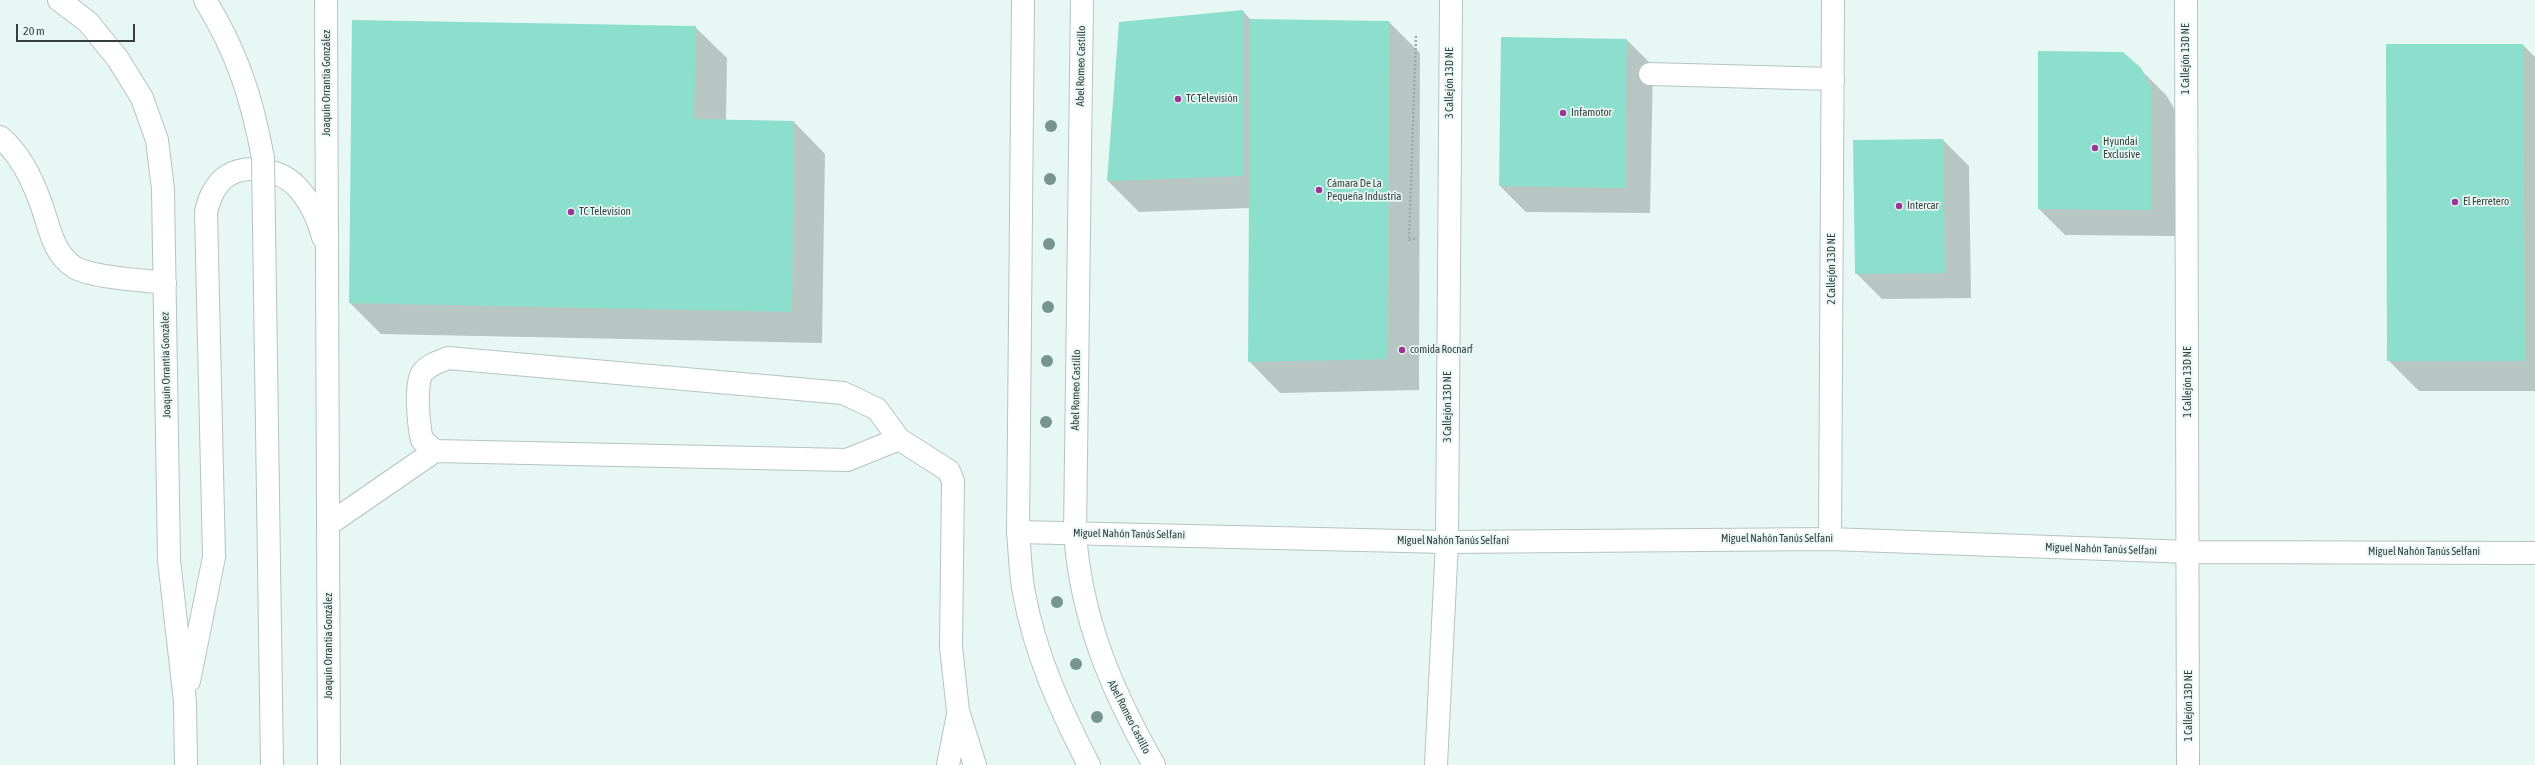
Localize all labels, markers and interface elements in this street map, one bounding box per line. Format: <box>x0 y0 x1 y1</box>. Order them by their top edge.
scale bar <box>18 16 137 42</box>
street label: 1 Callejón 13D NE <box>2179 23 2193 95</box>
text: 20 m <box>23 24 45 38</box>
street label: Abel Romeo Castillo <box>1074 26 1088 106</box>
street label: Joaquín Orrantia González <box>320 30 334 136</box>
street label: 3 Callejón 13D NE <box>1443 47 1457 119</box>
place label: TC Televisión <box>1186 92 1238 106</box>
marker: TC Televisión <box>1173 94 1183 104</box>
place label: Infamotor <box>1571 106 1612 120</box>
marker: Infamotor <box>1558 108 1568 118</box>
place label: Hyundai Exclusive <box>2103 135 2140 161</box>
marker: Hyundai Exclusive <box>2090 143 2100 153</box>
place label: Cámara De La Pequeña Industria <box>1327 177 1401 203</box>
marker: Cámara De La Pequeña Industria <box>1314 185 1324 195</box>
place label: El Ferretero <box>2463 195 2509 209</box>
marker: El Ferretero <box>2450 197 2460 207</box>
place label: Intercar <box>1907 199 1939 213</box>
marker: Intercar <box>1894 201 1904 211</box>
place label: TC Television <box>579 205 631 219</box>
marker: TC Television <box>566 207 576 217</box>
street label: 2 Callejón 13D NE <box>1825 233 1839 305</box>
street label: Joaquín Orrantia González <box>158 312 174 418</box>
place label: comida Rocnarf <box>1410 343 1473 357</box>
marker: comida Rocnarf <box>1397 345 1407 355</box>
street label: 1 Callejón 13D NE <box>2181 346 2195 418</box>
street label: Abel Romeo Castillo <box>1069 350 1083 430</box>
street label: 3 Callejón 13D NE <box>1441 371 1455 443</box>
street label: Miguel Nahón Tanús Selfani <box>1073 526 1185 542</box>
street label: Miguel Nahón Tanús Selfani <box>1721 532 1833 546</box>
street label: Miguel Nahón Tanús Selfani <box>1397 534 1509 548</box>
street label: Miguel Nahón Tanús Selfani <box>2045 540 2157 558</box>
street label: Miguel Nahón Tanús Selfani <box>2368 545 2480 559</box>
street label: Joaquín Orrantia González <box>322 593 336 699</box>
street label: 1 Callejón 13D NE <box>2182 670 2196 742</box>
street label: Abel Romeo Castillo <box>1105 678 1153 756</box>

